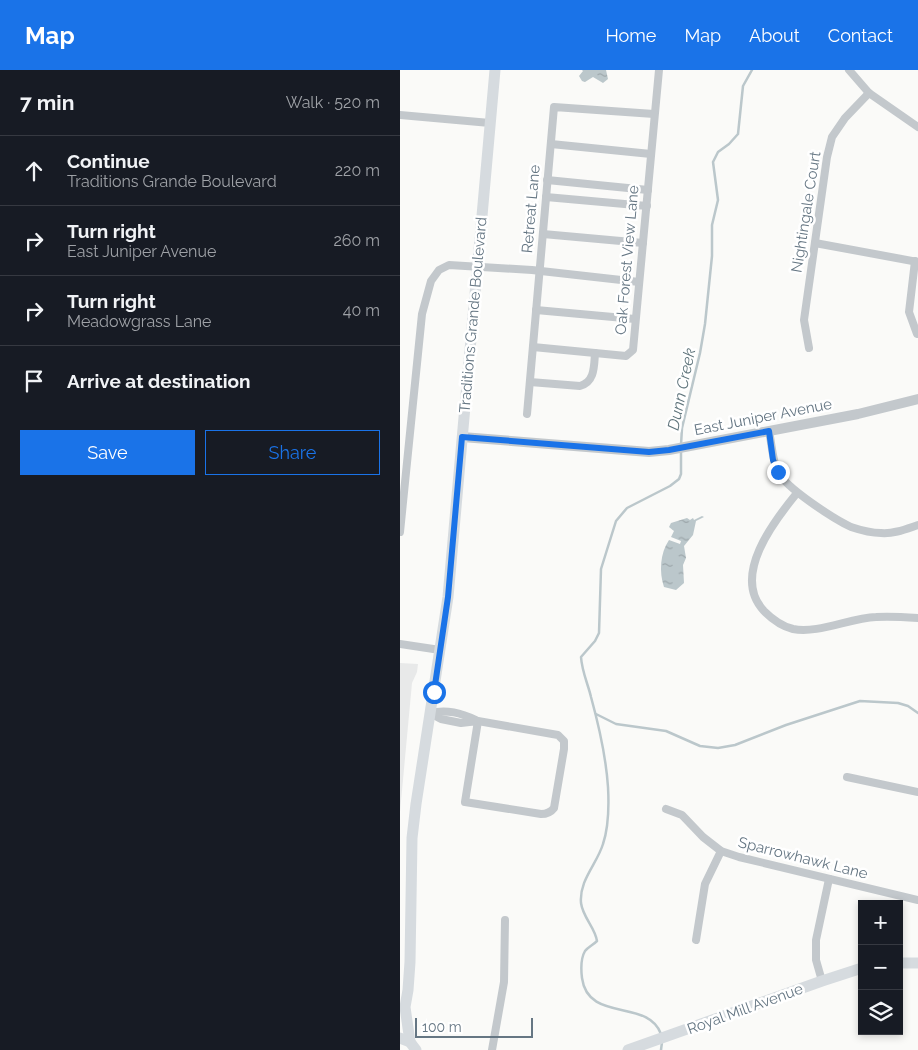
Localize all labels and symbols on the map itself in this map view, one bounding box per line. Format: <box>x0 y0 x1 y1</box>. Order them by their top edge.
street label: Nightingale Court <box>788 150 824 274</box>
street label: Retreat Lane <box>518 164 544 254</box>
street label: Oak Forest View Lane <box>611 184 643 335</box>
street label: Traditions Grande Boulevard <box>455 216 491 414</box>
water label: Dunn Creek <box>664 346 700 432</box>
street label: East Juniper Avenue <box>693 395 834 439</box>
route end <box>767 461 790 484</box>
route start <box>423 681 446 704</box>
street label: Sparrowhawk Lane <box>736 833 870 883</box>
street label: Royal Mill Avenue <box>685 980 806 1038</box>
scale bar <box>415 1015 532 1038</box>

